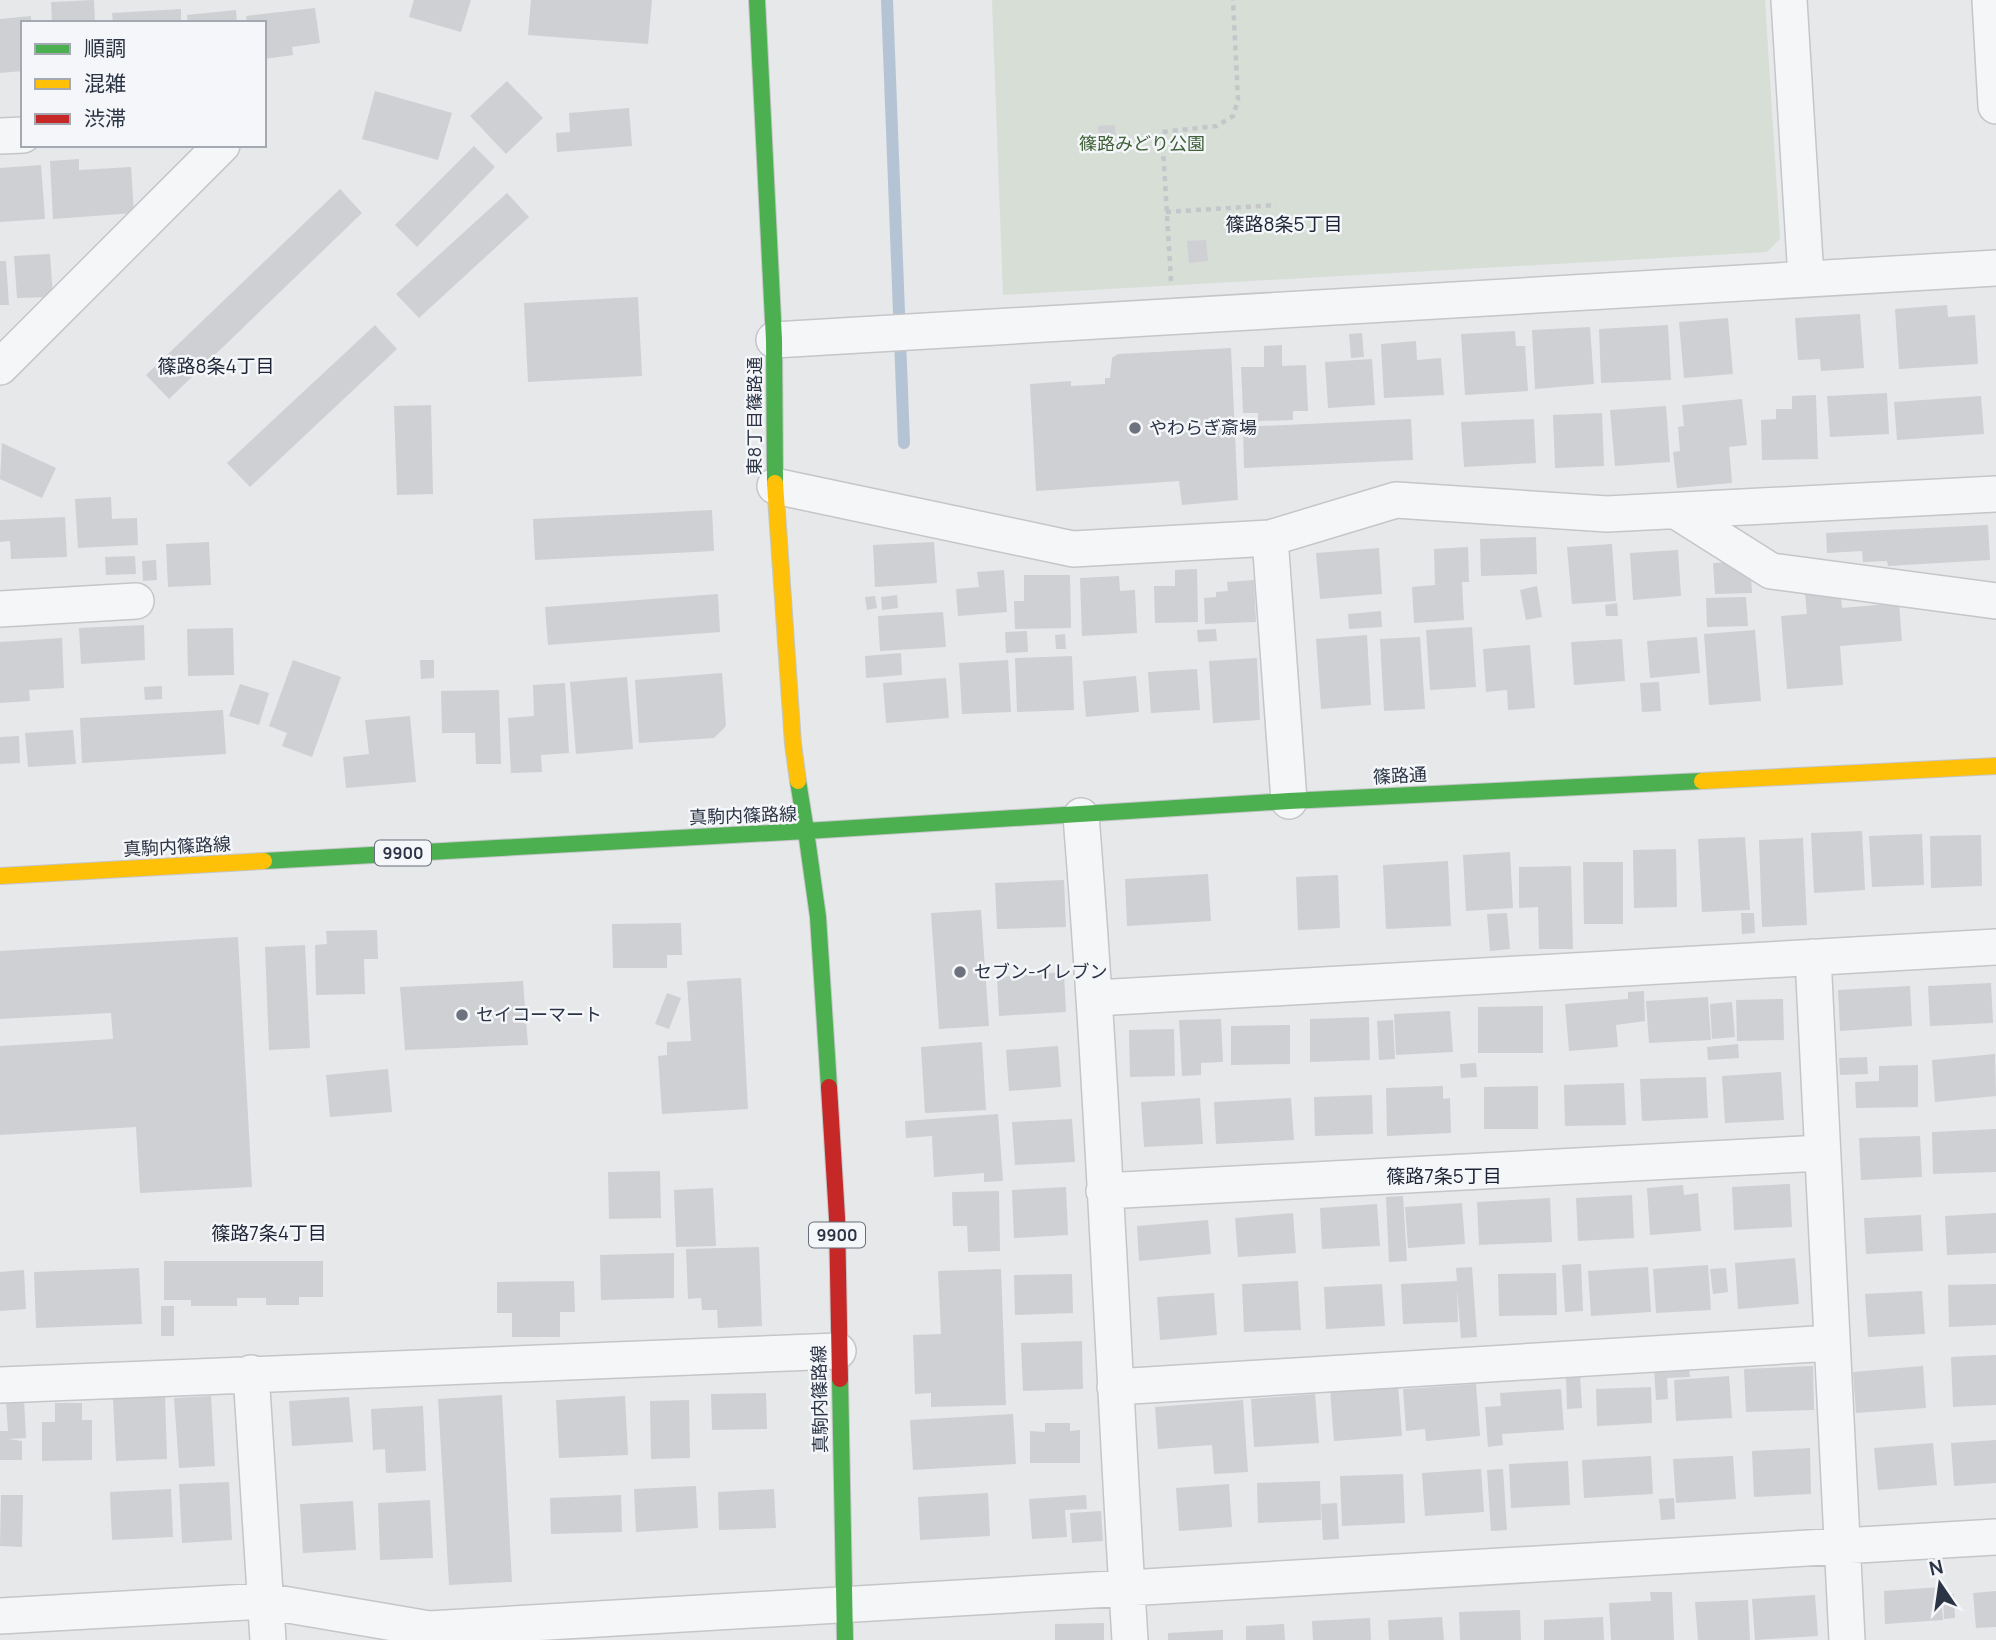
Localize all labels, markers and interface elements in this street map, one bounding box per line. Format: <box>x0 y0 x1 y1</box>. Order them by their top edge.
legend <box>21 21 266 147</box>
text: 順調 <box>84 34 126 62</box>
text: 混雑 <box>84 69 126 97</box>
text: 渋滞 <box>84 104 126 132</box>
park label: 篠路みどり公園 <box>1079 131 1205 155</box>
district label: 篠路8条5丁目 <box>1225 211 1343 237</box>
district label: 篠路8条4丁目 <box>157 353 275 379</box>
street label: 東8丁目篠路通 <box>742 357 766 475</box>
place label: やわらぎ斎場 <box>1149 415 1257 439</box>
marker: やわらぎ斎場 <box>1127 420 1143 436</box>
street label: 篠路通 <box>1372 762 1428 788</box>
street label: 真駒内篠路線 <box>689 801 797 829</box>
street label: 真駒内篠路線 <box>122 831 232 861</box>
road number: 9900 <box>375 840 431 866</box>
place label: セブン-イレブン <box>974 959 1108 983</box>
marker: セブン-イレブン <box>952 964 968 980</box>
place label: セイコーマート <box>476 1002 602 1026</box>
marker: セイコーマート <box>454 1007 470 1023</box>
district label: 篠路7条5丁目 <box>1386 1163 1502 1189</box>
district label: 篠路7条4丁目 <box>211 1220 327 1246</box>
road number: 9900 <box>809 1222 865 1247</box>
street label: 真駒内篠路線 <box>806 1345 832 1453</box>
north arrow <box>1905 1549 1975 1619</box>
text: N <box>1927 1553 1946 1582</box>

